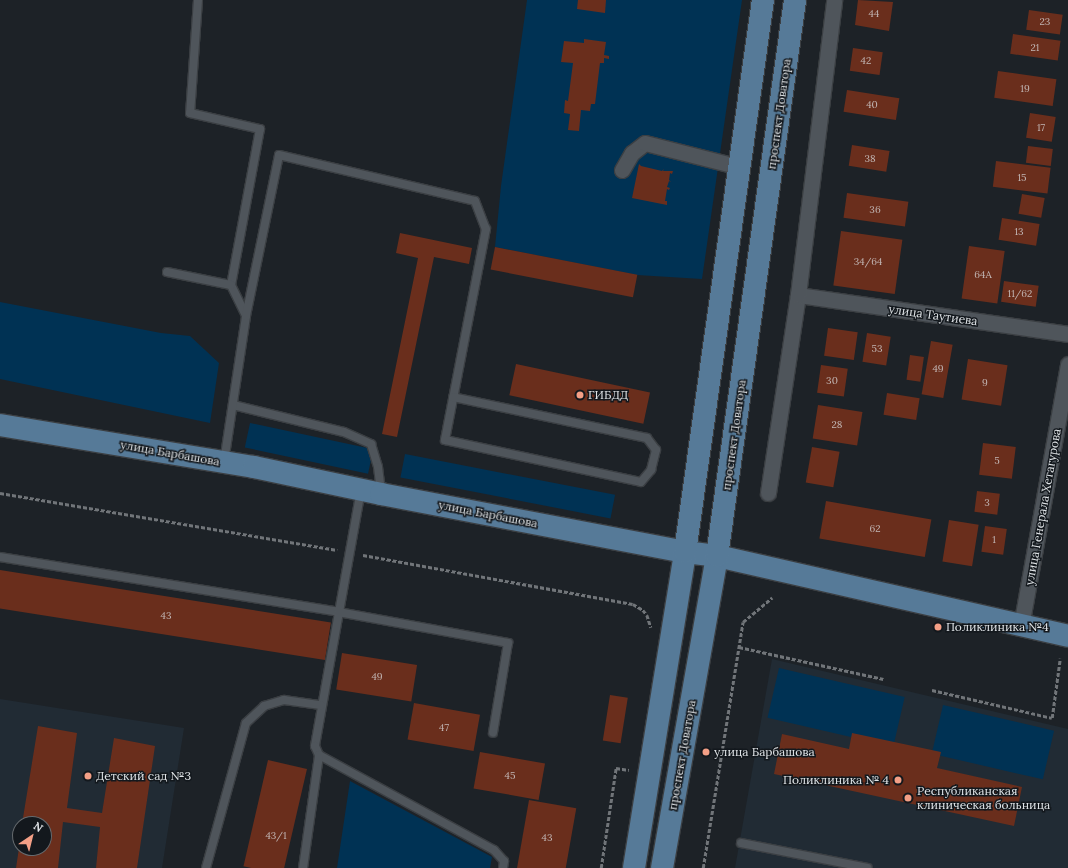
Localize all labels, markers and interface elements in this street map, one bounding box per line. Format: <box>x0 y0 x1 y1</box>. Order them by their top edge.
house number: 44 <box>869 8 879 20</box>
house number: 23 <box>1040 16 1050 28</box>
house number: 21 <box>1030 42 1040 54</box>
house number: 42 <box>861 55 871 67</box>
street label: проспект Доватора <box>764 58 794 170</box>
house number: 19 <box>1020 83 1030 95</box>
house number: 40 <box>866 99 878 111</box>
house number: 17 <box>1037 122 1045 134</box>
house number: 38 <box>864 153 876 165</box>
house number: 15 <box>1017 172 1027 184</box>
house number: 36 <box>869 204 881 216</box>
house number: 13 <box>1014 226 1024 238</box>
house number: 34/64 <box>854 256 882 268</box>
house number: 64А <box>974 269 992 281</box>
house number: 11/62 <box>1008 288 1032 300</box>
street label: улица Таутиева <box>887 302 979 328</box>
house number: 53 <box>871 343 883 355</box>
house number: 49 <box>932 363 944 375</box>
house number: 30 <box>826 375 838 387</box>
house number: 9 <box>982 377 988 389</box>
street label: проспект Доватора <box>719 379 749 491</box>
place label: ГИБДД <box>588 388 628 402</box>
marker: ГИБДД <box>575 390 585 400</box>
house number: 28 <box>832 419 842 431</box>
street label: улица Генерала Хетагурова <box>1022 427 1064 587</box>
street label: улица Барбашова <box>119 437 221 469</box>
house number: 5 <box>994 455 1000 467</box>
street label: улица Барбашова <box>437 497 539 531</box>
house number: 3 <box>984 497 990 509</box>
house number: 62 <box>869 523 881 535</box>
house number: 1 <box>992 534 996 546</box>
house number: 43 <box>161 610 171 622</box>
place label: Поликлиника №4 <box>946 620 1049 634</box>
marker: Поликлиника №4 <box>933 622 943 632</box>
house number: 49 <box>371 671 383 683</box>
street label: проспект Доватора <box>665 699 699 811</box>
house number: 47 <box>439 722 449 734</box>
place label: улица Барбашова <box>714 745 815 759</box>
marker: улица Барбашова <box>701 747 711 757</box>
place label: Детский сад №3 <box>96 769 191 783</box>
house number: 45 <box>505 770 515 782</box>
marker: Детский сад №3 <box>83 771 93 781</box>
place label: Поликлиника № 4 <box>783 773 889 787</box>
marker: Поликлиника № 4 <box>892 774 904 786</box>
place label: Республиканская клиническая больница <box>917 784 1050 812</box>
marker: Республиканская клиническая больница <box>902 792 914 804</box>
north arrow <box>12 816 52 856</box>
text: N <box>31 819 46 835</box>
house number: 43/1 <box>265 830 287 842</box>
house number: 43 <box>542 832 552 844</box>

